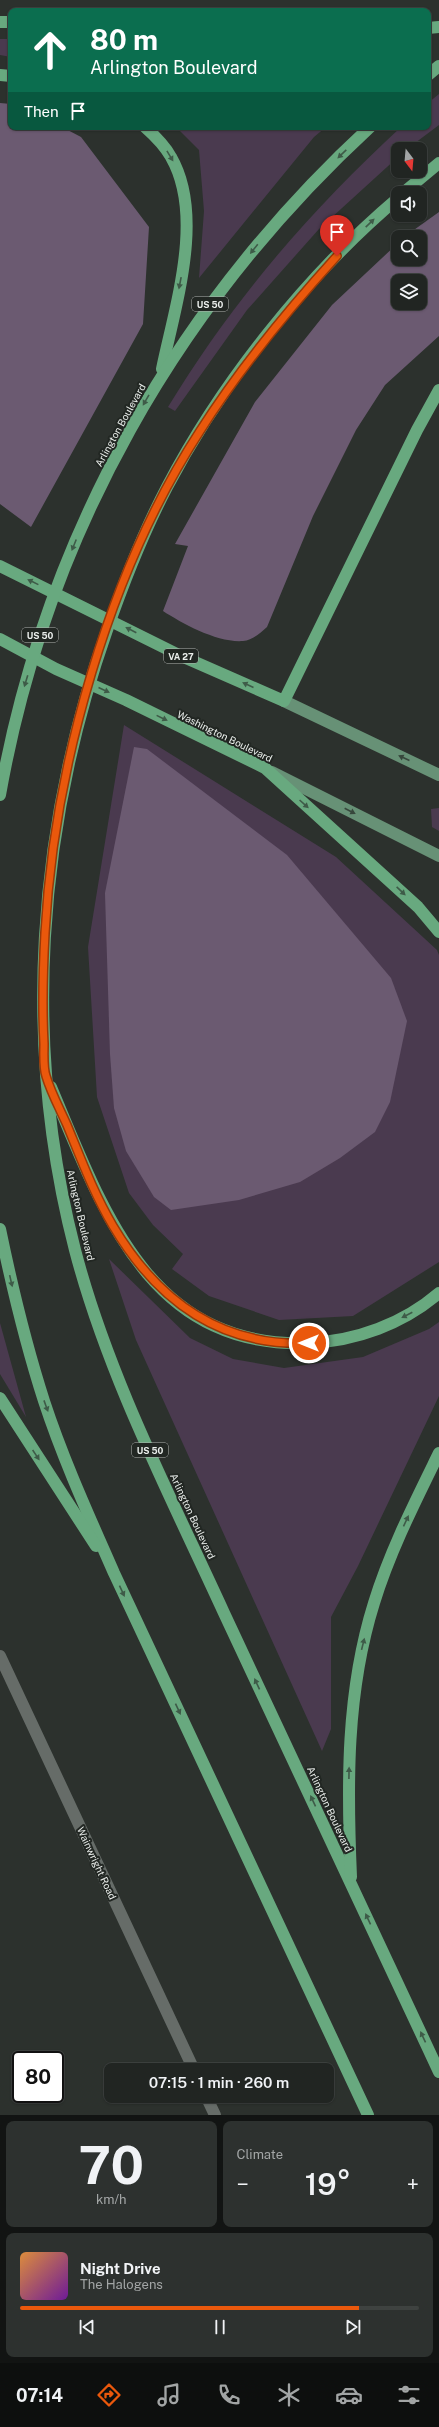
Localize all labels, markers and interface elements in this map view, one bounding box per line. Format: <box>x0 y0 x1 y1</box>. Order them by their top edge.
text: 80 m <box>90 23 158 56</box>
icon: ahead <box>24 24 76 76</box>
text: Arlington Boulevard <box>90 57 257 78</box>
icon: arrive <box>67 100 89 122</box>
text: Then <box>24 103 59 120</box>
north arrow <box>391 142 427 178</box>
map controls <box>391 142 427 310</box>
one-way arrow <box>337 149 347 158</box>
one-way arrow <box>166 151 174 161</box>
button: sound <box>391 186 427 222</box>
pin <box>320 215 354 256</box>
one-way arrow <box>365 218 375 228</box>
icon: arrive <box>326 221 348 243</box>
button: search <box>391 230 427 266</box>
one-way arrow <box>249 244 258 254</box>
button: layers <box>391 274 427 310</box>
one-way arrow <box>176 277 182 289</box>
road number: US 50 <box>192 297 228 311</box>
street label: Arlington Boulevard <box>92 381 148 469</box>
one-way arrow <box>143 395 150 406</box>
one-way arrow <box>70 540 76 552</box>
one-way arrow <box>27 579 39 585</box>
one-way arrow <box>125 627 136 634</box>
road number: US 50 <box>22 628 58 642</box>
road number: VA 27 <box>164 649 198 663</box>
one-way arrow <box>23 675 29 687</box>
one-way arrow <box>242 682 254 688</box>
one-way arrow <box>99 688 111 694</box>
street label: Washington Boulevard <box>175 708 275 764</box>
one-way arrow <box>156 715 167 721</box>
one-way arrow <box>398 755 409 761</box>
one-way arrow <box>300 799 309 808</box>
one-way arrow <box>344 808 356 814</box>
one-way arrow <box>396 887 406 896</box>
street label: Arlington Boulevard <box>65 1168 97 1262</box>
one-way arrow <box>8 1275 14 1287</box>
one-way arrow <box>402 1312 413 1319</box>
position arrow <box>288 1322 330 1364</box>
one-way arrow <box>44 1401 50 1413</box>
road number: US 50 <box>132 1443 168 1457</box>
one-way arrow <box>32 1450 40 1460</box>
street label: Arlington Boulevard <box>168 1471 218 1561</box>
one-way arrow <box>403 1516 409 1527</box>
one-way arrow <box>119 1585 125 1597</box>
one-way arrow <box>361 1638 367 1650</box>
one-way arrow <box>254 1678 260 1689</box>
one-way arrow <box>175 1703 181 1714</box>
street label: Arlington Boulevard <box>305 1764 355 1854</box>
one-way arrow <box>346 1766 352 1779</box>
one-way arrow <box>310 1795 316 1807</box>
street label: Wainwright Road <box>75 1825 119 1901</box>
one-way arrow <box>365 1913 371 1924</box>
one-way arrow <box>420 2031 426 2042</box>
speed limit sign: 80 <box>12 2051 64 2103</box>
text: 07:15 · 1 min · 260 m <box>149 2074 289 2091</box>
text: 70 <box>78 2135 144 2196</box>
text: Climate <box>237 2147 283 2162</box>
text: 19° <box>305 2166 351 2202</box>
text: − <box>237 2171 249 2197</box>
text: + <box>407 2171 419 2197</box>
text: km/h <box>96 2192 127 2207</box>
text: Night Drive <box>80 2260 161 2277</box>
text: The Halogens <box>80 2277 163 2292</box>
icon: previous <box>76 2316 98 2338</box>
icon: pause <box>209 2316 231 2338</box>
icon: next <box>342 2316 364 2338</box>
icon: directions <box>95 2381 123 2409</box>
icon: music <box>155 2381 183 2409</box>
icon: phone <box>215 2381 243 2409</box>
icon: climate <box>275 2381 303 2409</box>
icon: car <box>335 2381 363 2409</box>
icon: filters <box>395 2381 423 2409</box>
text: 07:14 <box>16 2385 63 2406</box>

